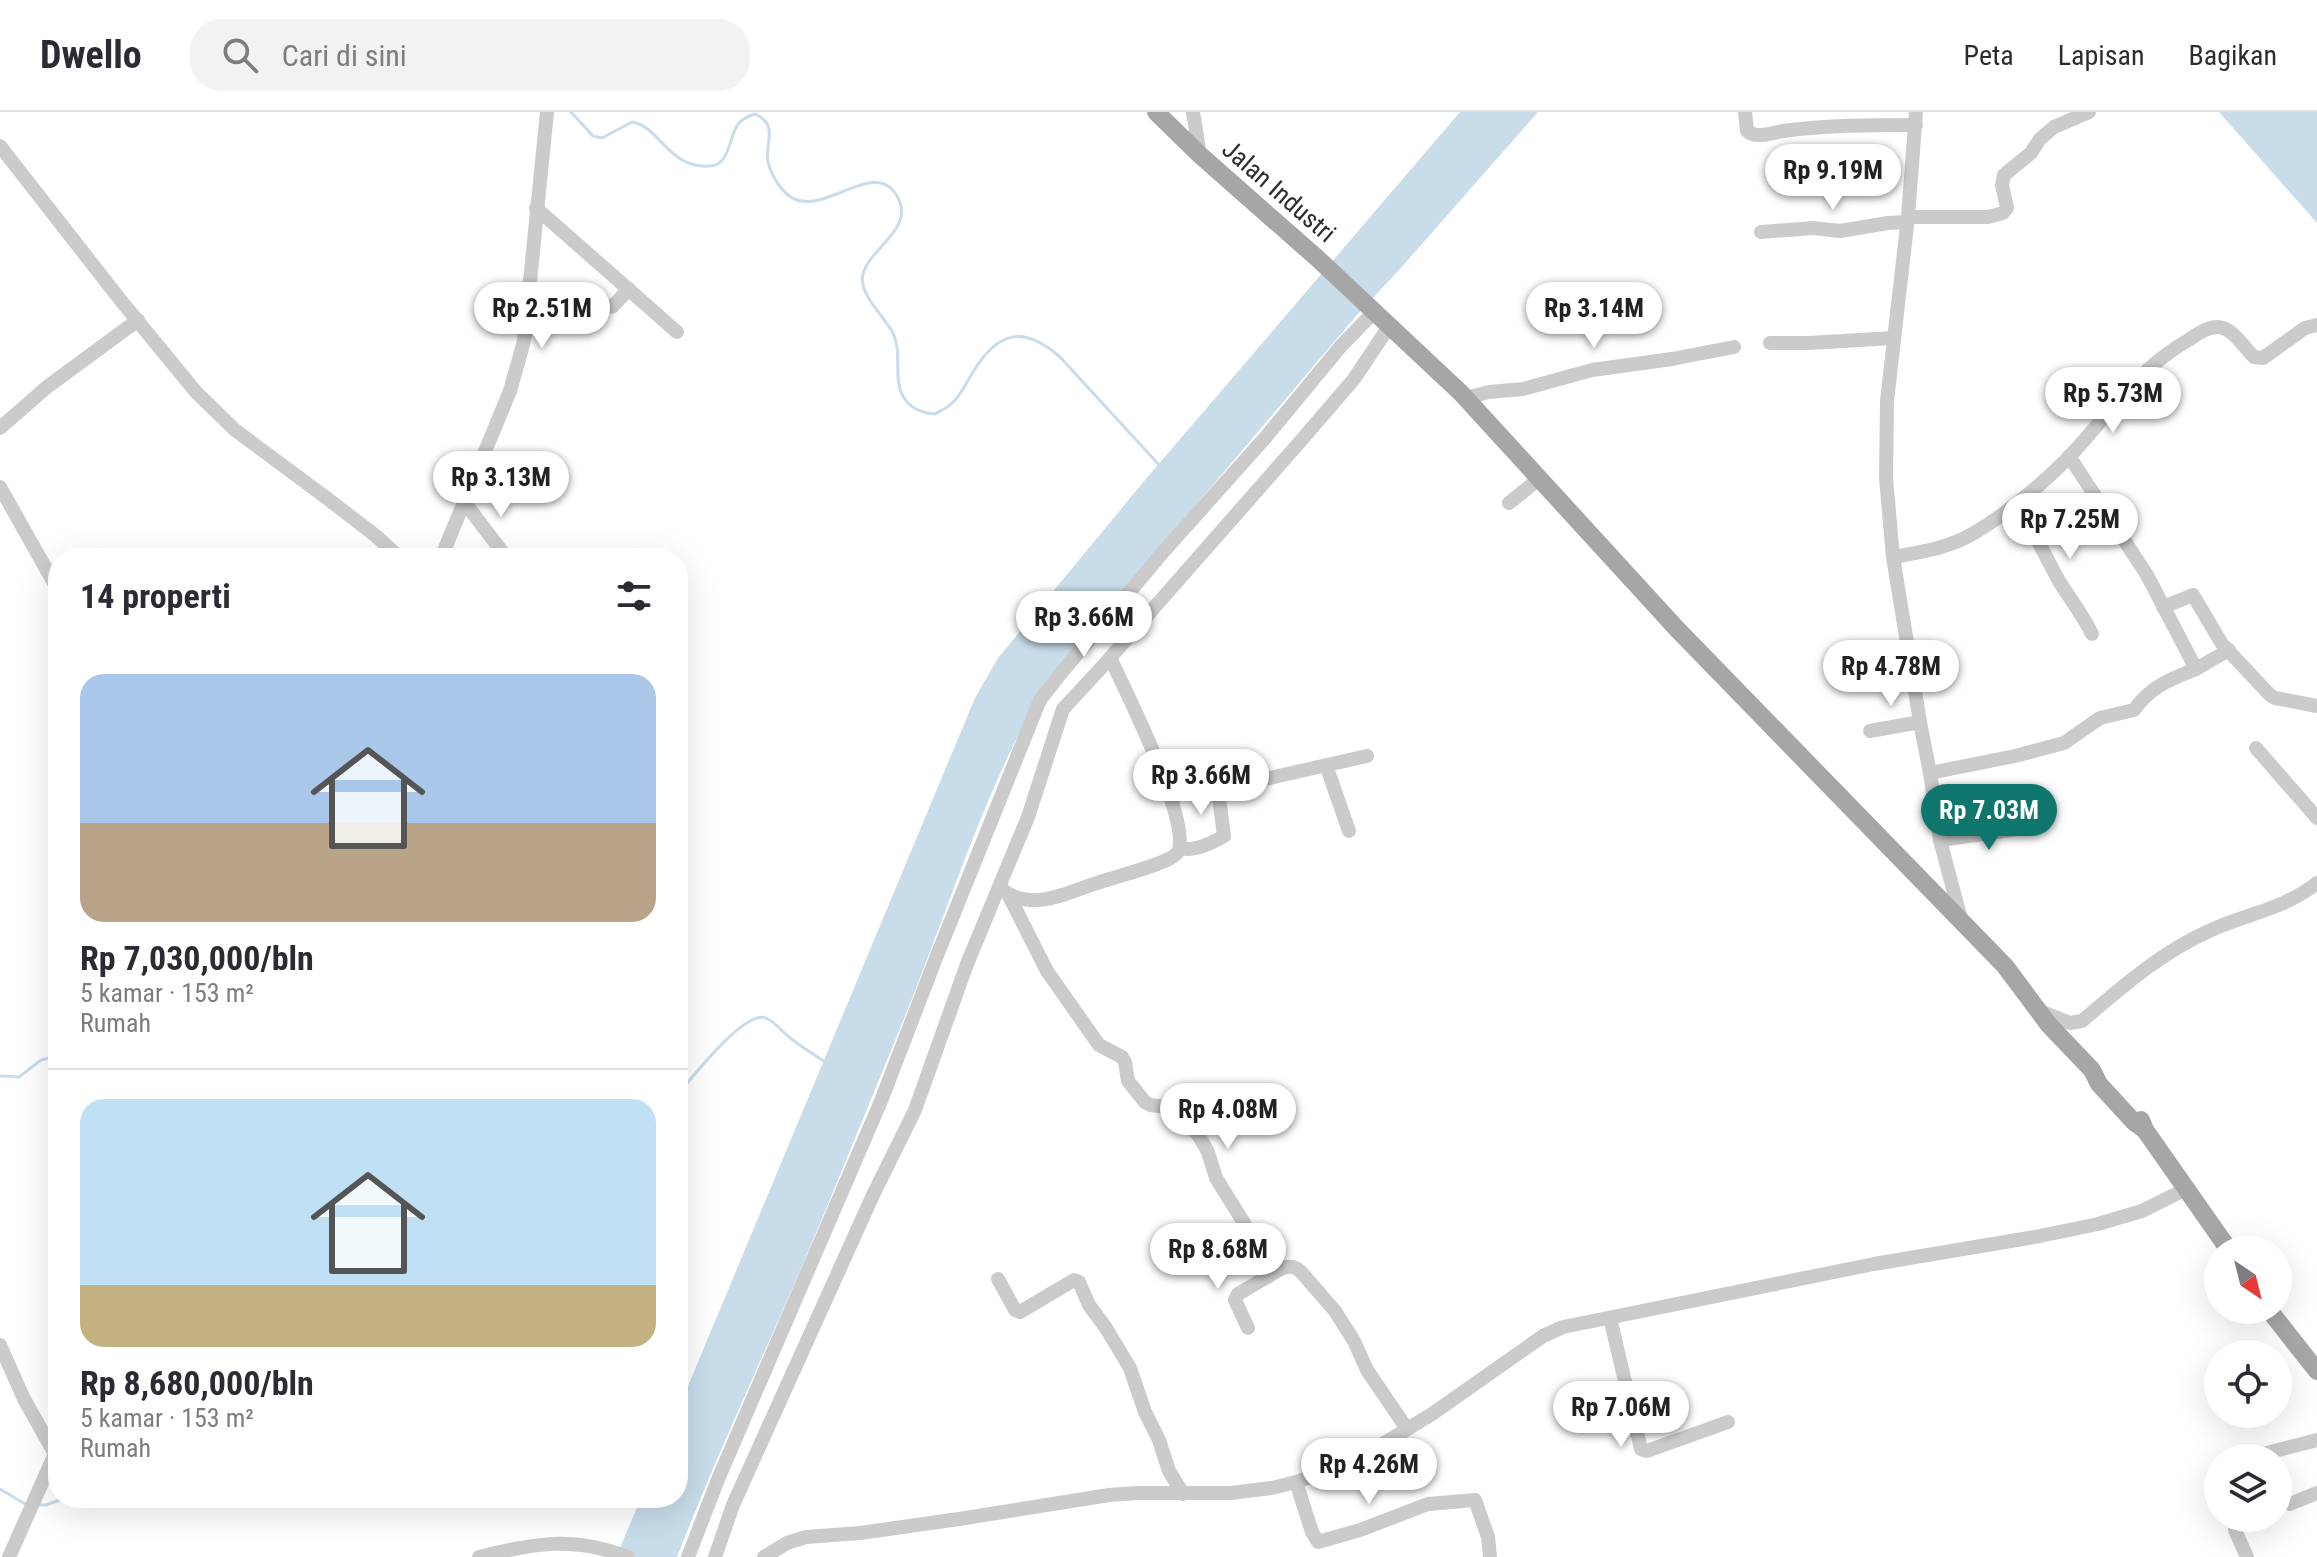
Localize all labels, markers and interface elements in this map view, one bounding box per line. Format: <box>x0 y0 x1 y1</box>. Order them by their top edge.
search box <box>190 19 750 91</box>
text: Dwello <box>40 33 142 77</box>
icon: search <box>218 33 262 77</box>
text: Cari di sini <box>282 38 407 73</box>
text: Peta <box>1964 39 2014 72</box>
text: Lapisan <box>2058 39 2144 72</box>
text: Bagikan <box>2188 39 2277 72</box>
street label: Jalan Industri <box>1216 134 1342 248</box>
pin: Rp 9.19M <box>1750 144 1916 212</box>
text: Rp 9.19M <box>1783 155 1883 185</box>
pin: Rp 2.51M <box>459 282 625 350</box>
pin: Rp 3.14M <box>1511 282 1677 350</box>
text: Rp 2.51M <box>492 293 592 323</box>
text: Rp 3.14M <box>1544 293 1644 323</box>
pin: Rp 5.73M <box>2030 367 2196 435</box>
text: Rp 5.73M <box>2063 378 2163 408</box>
pin: Rp 3.13M <box>418 451 584 519</box>
text: Rp 3.13M <box>451 462 551 492</box>
pin: Rp 7.25M <box>1987 493 2153 561</box>
text: Rp 7.25M <box>2020 504 2120 534</box>
icon: filters <box>612 574 656 618</box>
text: 14 properti <box>80 576 231 616</box>
pin: Rp 3.66M <box>1001 591 1167 659</box>
text: Rp 3.66M <box>1034 602 1134 632</box>
pin: Rp 4.78M <box>1808 640 1974 708</box>
text: Rp 4.78M <box>1841 651 1941 681</box>
icon: home <box>296 726 440 870</box>
pin: Rp 3.66M <box>1118 749 1284 817</box>
text: Rp 3.66M <box>1151 760 1251 790</box>
pin: Rp 7.03M <box>1906 784 2072 852</box>
text: Rp 7.03M <box>1939 795 2039 825</box>
text: Rp 7,030,000/bln <box>80 938 314 978</box>
text: 5 kamar · 153 m² <box>80 978 254 1008</box>
text: Rumah <box>80 1008 151 1038</box>
pin: Rp 4.08M <box>1145 1083 1311 1151</box>
text: Rp 4.08M <box>1178 1094 1278 1124</box>
icon: home <box>296 1151 440 1295</box>
pin: Rp 8.68M <box>1135 1223 1301 1291</box>
text: Rp 8.68M <box>1168 1234 1268 1264</box>
north arrow <box>2204 1236 2292 1324</box>
map controls <box>2204 1236 2292 1532</box>
button: locate <box>2204 1340 2292 1428</box>
text: Rp 8,680,000/bln <box>80 1363 314 1403</box>
pin: Rp 7.06M <box>1538 1381 1704 1449</box>
text: Rp 7.06M <box>1571 1392 1671 1422</box>
text: 5 kamar · 153 m² <box>80 1403 254 1433</box>
text: Rumah <box>80 1433 151 1463</box>
pin: Rp 4.26M <box>1286 1438 1452 1506</box>
button: layers <box>2204 1444 2292 1532</box>
text: Rp 4.26M <box>1319 1449 1419 1479</box>

